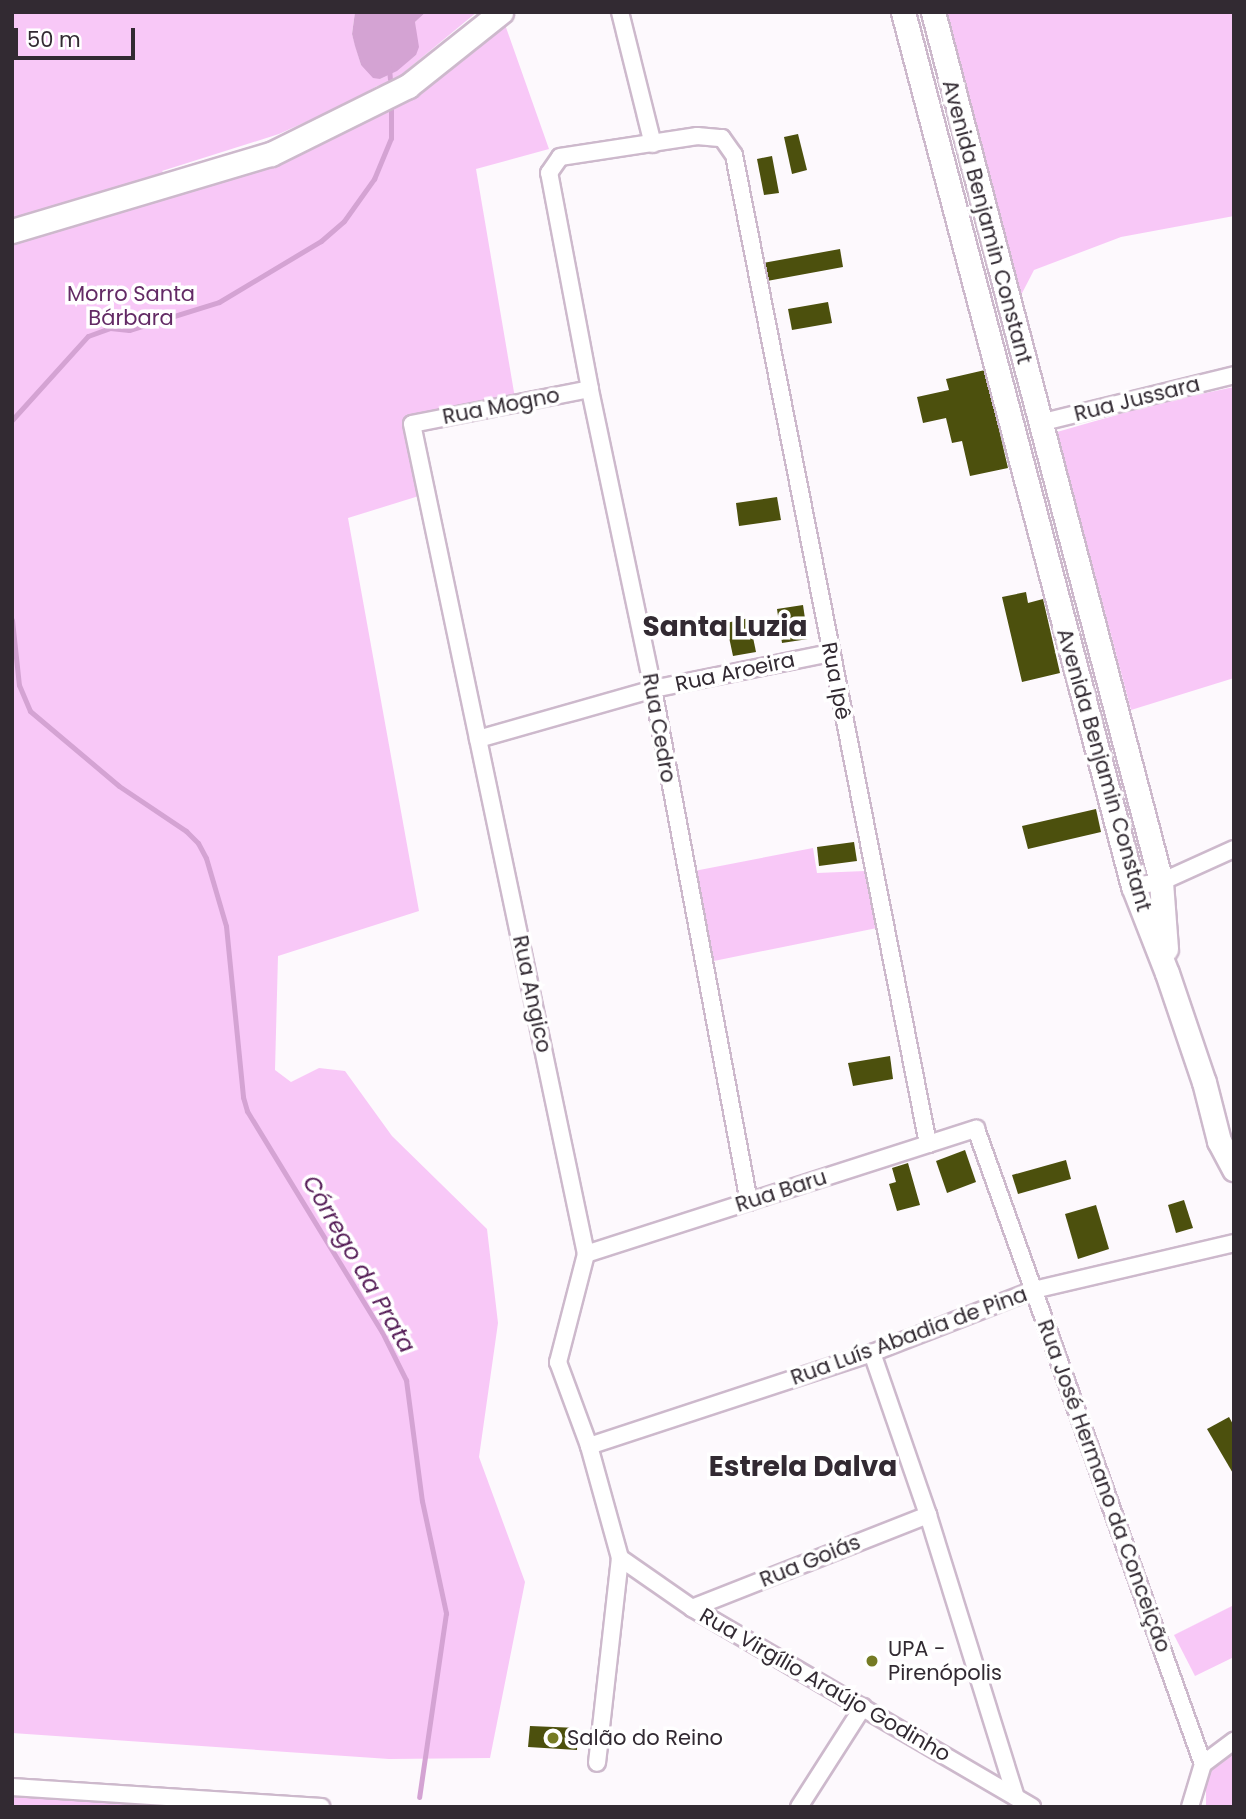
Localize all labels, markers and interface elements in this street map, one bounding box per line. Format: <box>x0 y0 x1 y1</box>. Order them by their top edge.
scale bar <box>18 14 138 58</box>
text: 50 m <box>27 25 81 54</box>
street label: Avenida Benjamin Constant <box>937 77 1037 367</box>
park label: Morro Santa Bárbara <box>67 281 195 331</box>
street label: Rua Jussara <box>1071 371 1203 427</box>
street label: Rua Mogno <box>440 382 562 430</box>
district label: Santa Luzia <box>643 610 807 644</box>
street label: Avenida Benjamin Constant <box>1051 626 1157 914</box>
street label: Rua Ipê <box>816 640 856 722</box>
street label: Rua Aroeira <box>673 647 797 697</box>
street label: Rua Cedro <box>637 671 681 785</box>
street label: Rua Angico <box>507 933 557 1055</box>
street label: Rua Baru <box>732 1164 830 1218</box>
water label: Córrego da Prata <box>297 1170 421 1358</box>
street label: Rua Luís Abadia de Pina <box>787 1281 1031 1391</box>
street label: Rua José Hermano da Conceição <box>1032 1316 1176 1656</box>
district label: Estrela Dalva <box>709 1450 897 1484</box>
street label: Rua Goiás <box>756 1529 864 1593</box>
street label: Rua Virgílio Araújo Godinho <box>695 1603 955 1767</box>
place label: UPA - Pirenópolis <box>888 1636 1002 1686</box>
marker: UPA - Pirenópolis <box>862 1651 882 1671</box>
place label: Salão do Reino <box>567 1725 723 1751</box>
marker: Salão do Reino <box>545 1730 561 1746</box>

